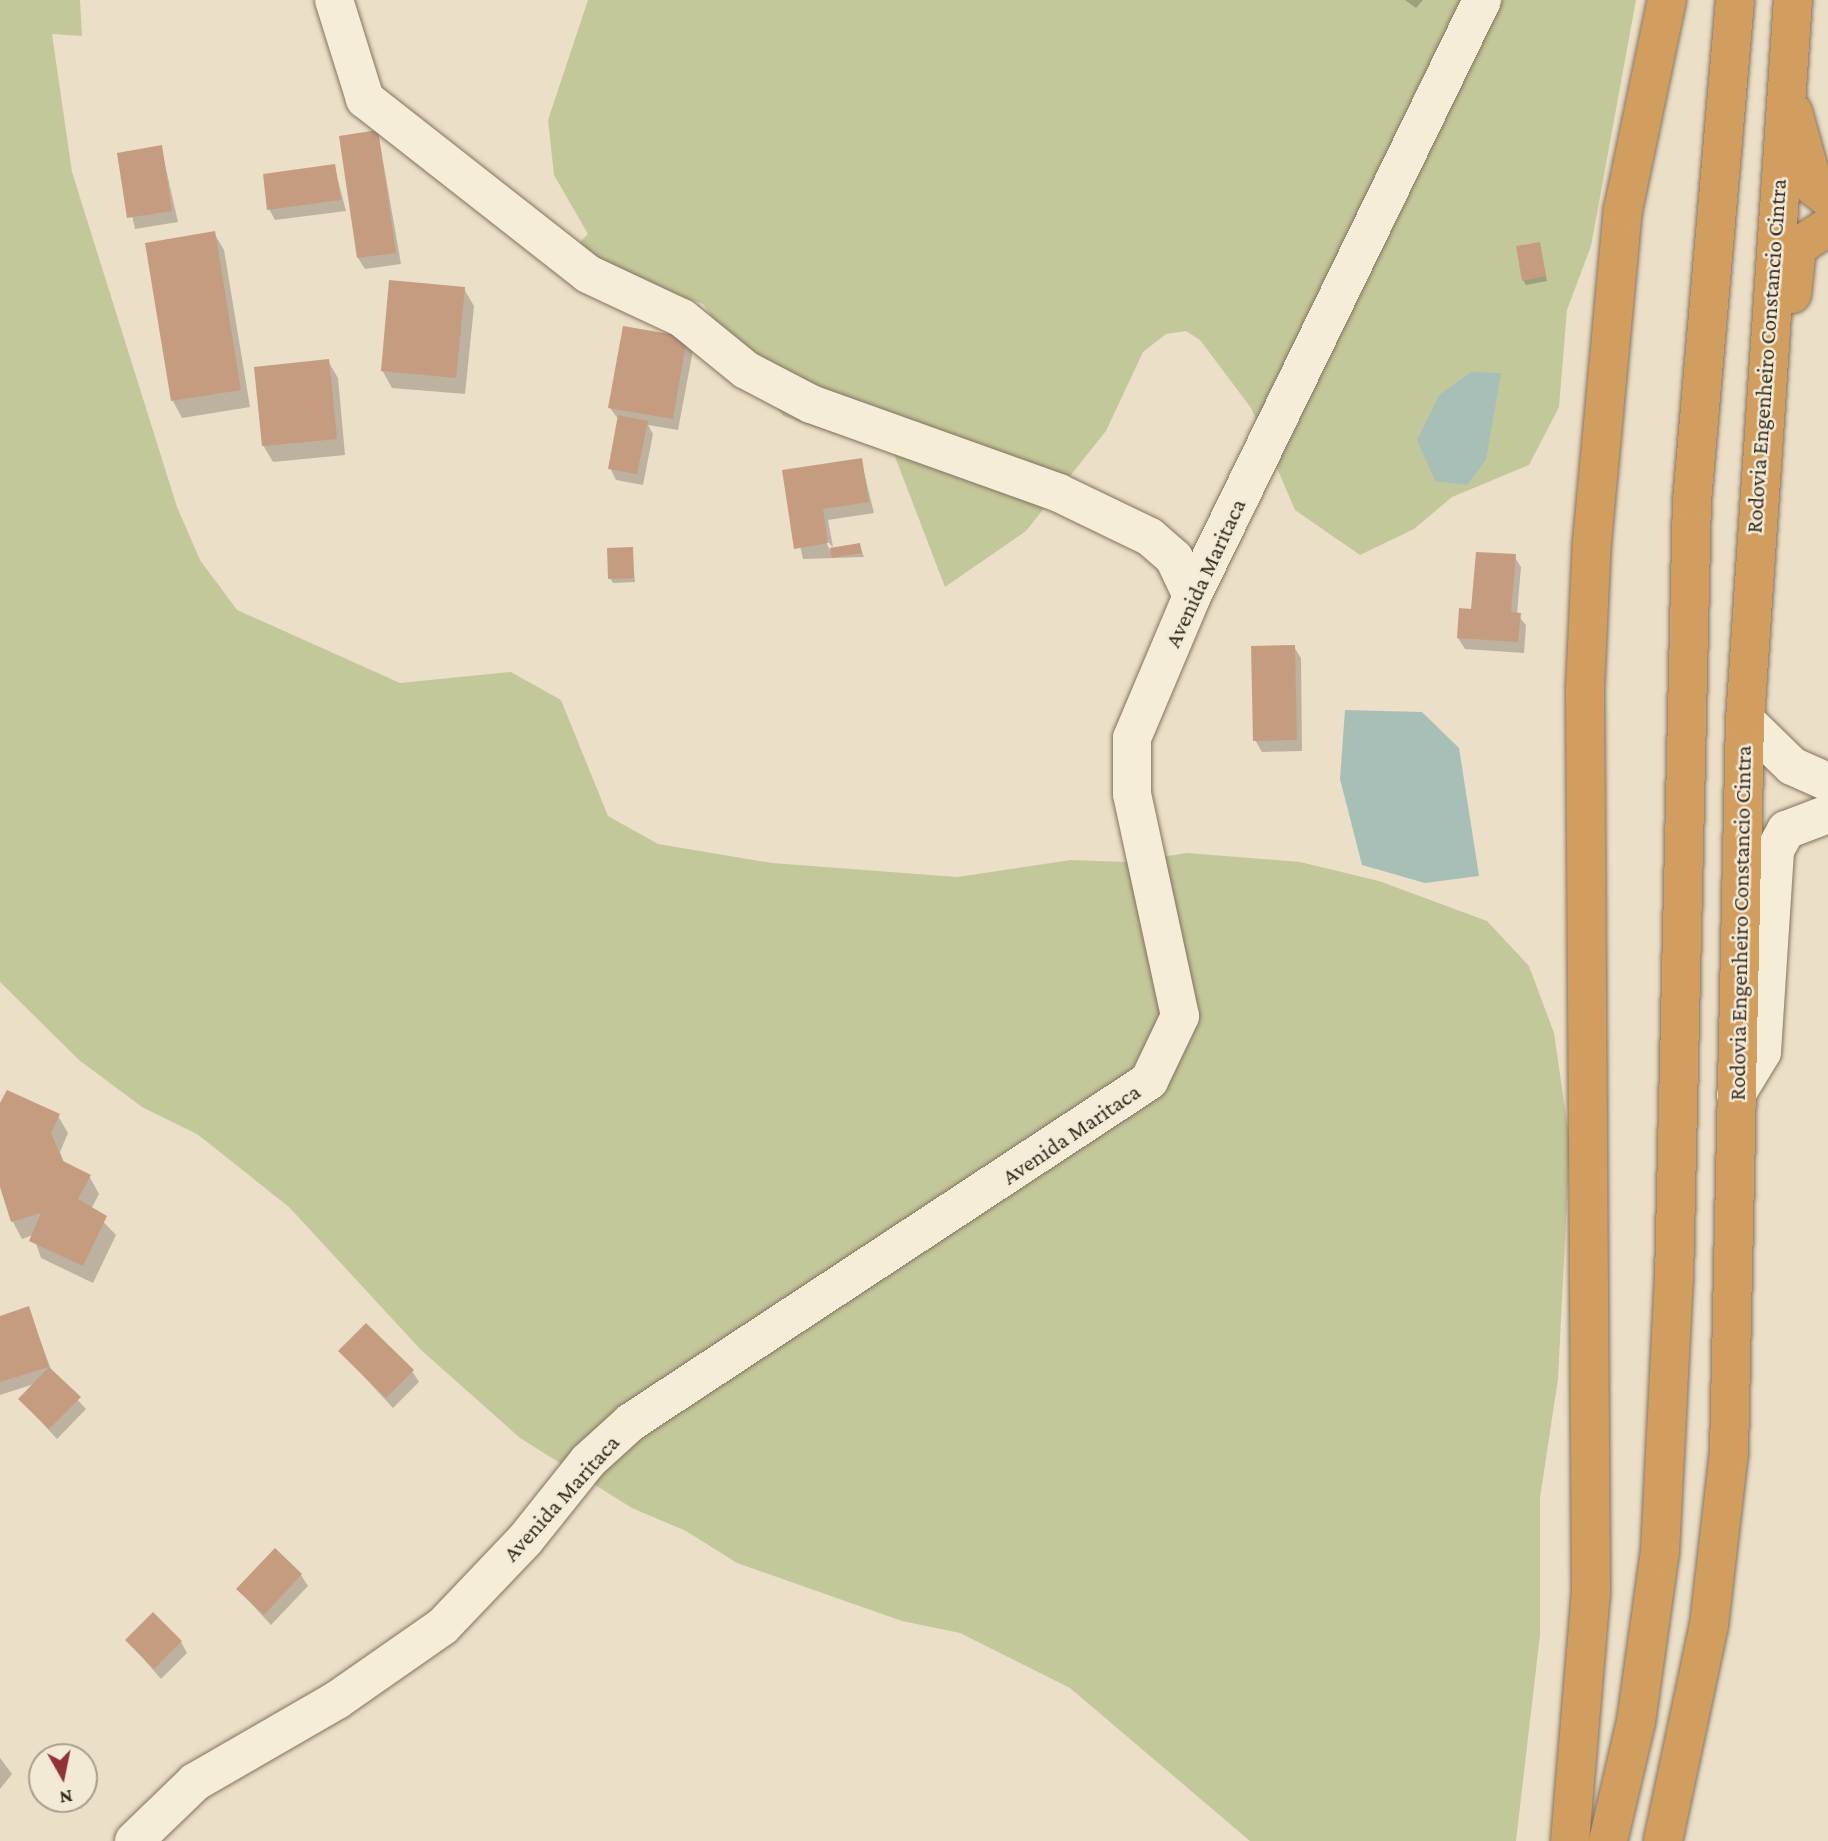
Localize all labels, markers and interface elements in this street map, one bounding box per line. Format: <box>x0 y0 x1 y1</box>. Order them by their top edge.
street label: Rodovia Engenheiro Constancio Cintra <box>1740 178 1792 534</box>
street label: Avenida Maritaca <box>1159 494 1251 652</box>
street label: Rodovia Engenheiro Constancio Cintra <box>1723 745 1757 1101</box>
street label: Avenida Maritaca <box>997 1078 1145 1190</box>
street label: Avenida Maritaca <box>497 1429 625 1567</box>
north arrow <box>28 1743 98 1813</box>
text: N <box>58 1786 74 1809</box>

